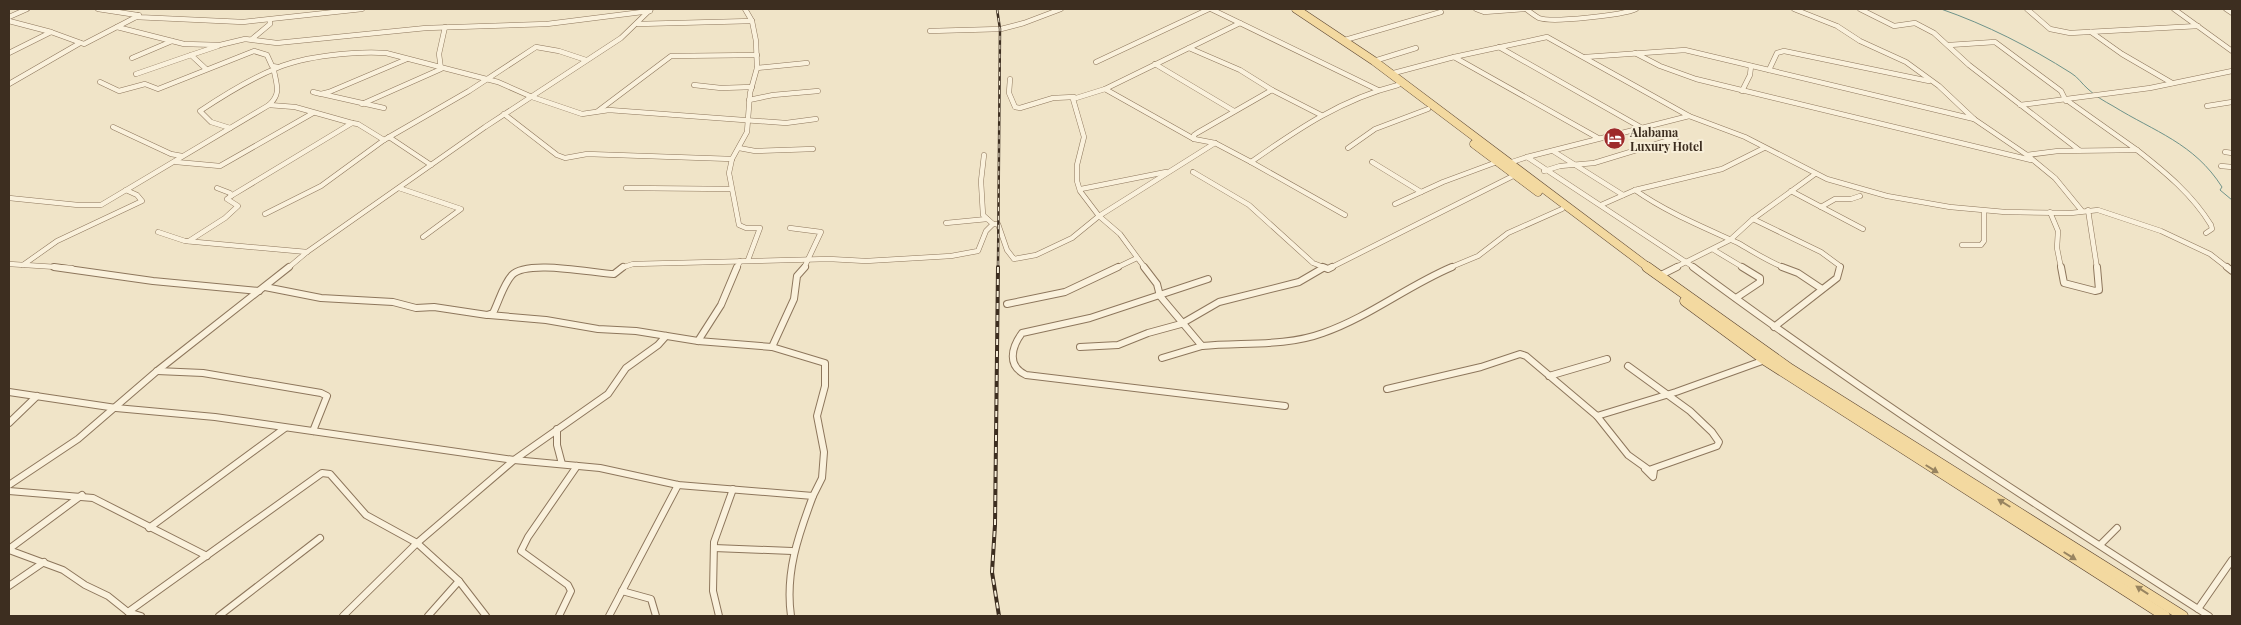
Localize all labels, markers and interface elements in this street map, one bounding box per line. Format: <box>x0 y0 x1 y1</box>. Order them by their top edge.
place label: Alabama Luxury Hotel <box>1629 124 1703 154</box>
hotel icon: Alabama Luxury Hotel <box>1602 127 1626 151</box>
one-way arrow <box>1926 464 1939 473</box>
one-way arrow <box>1998 499 2011 508</box>
one-way arrow <box>2063 551 2076 560</box>
one-way arrow <box>2135 585 2148 595</box>

